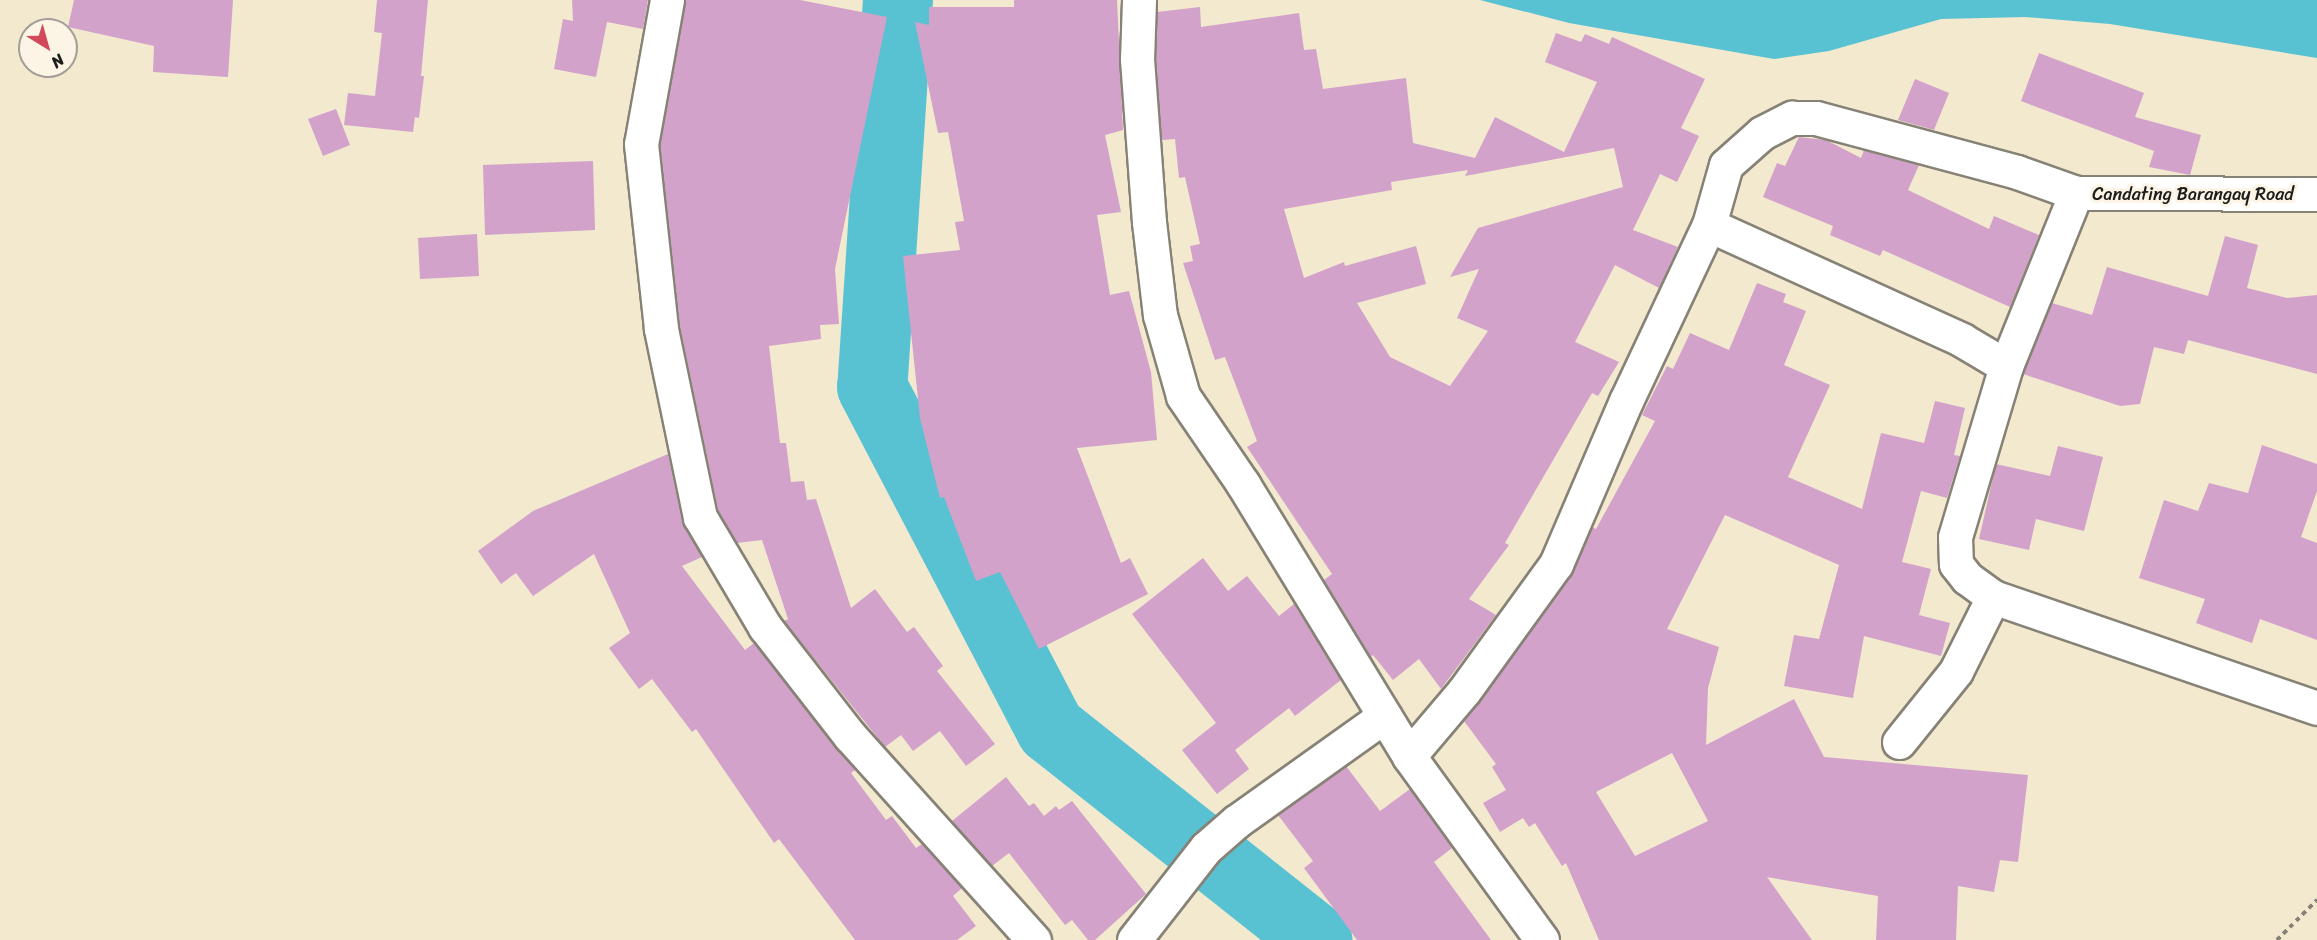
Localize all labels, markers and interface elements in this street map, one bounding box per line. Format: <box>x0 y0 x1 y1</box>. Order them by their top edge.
north arrow <box>18 18 78 78</box>
text: N <box>45 46 71 76</box>
street label: Candating Barangay Road <box>2092 183 2294 205</box>

